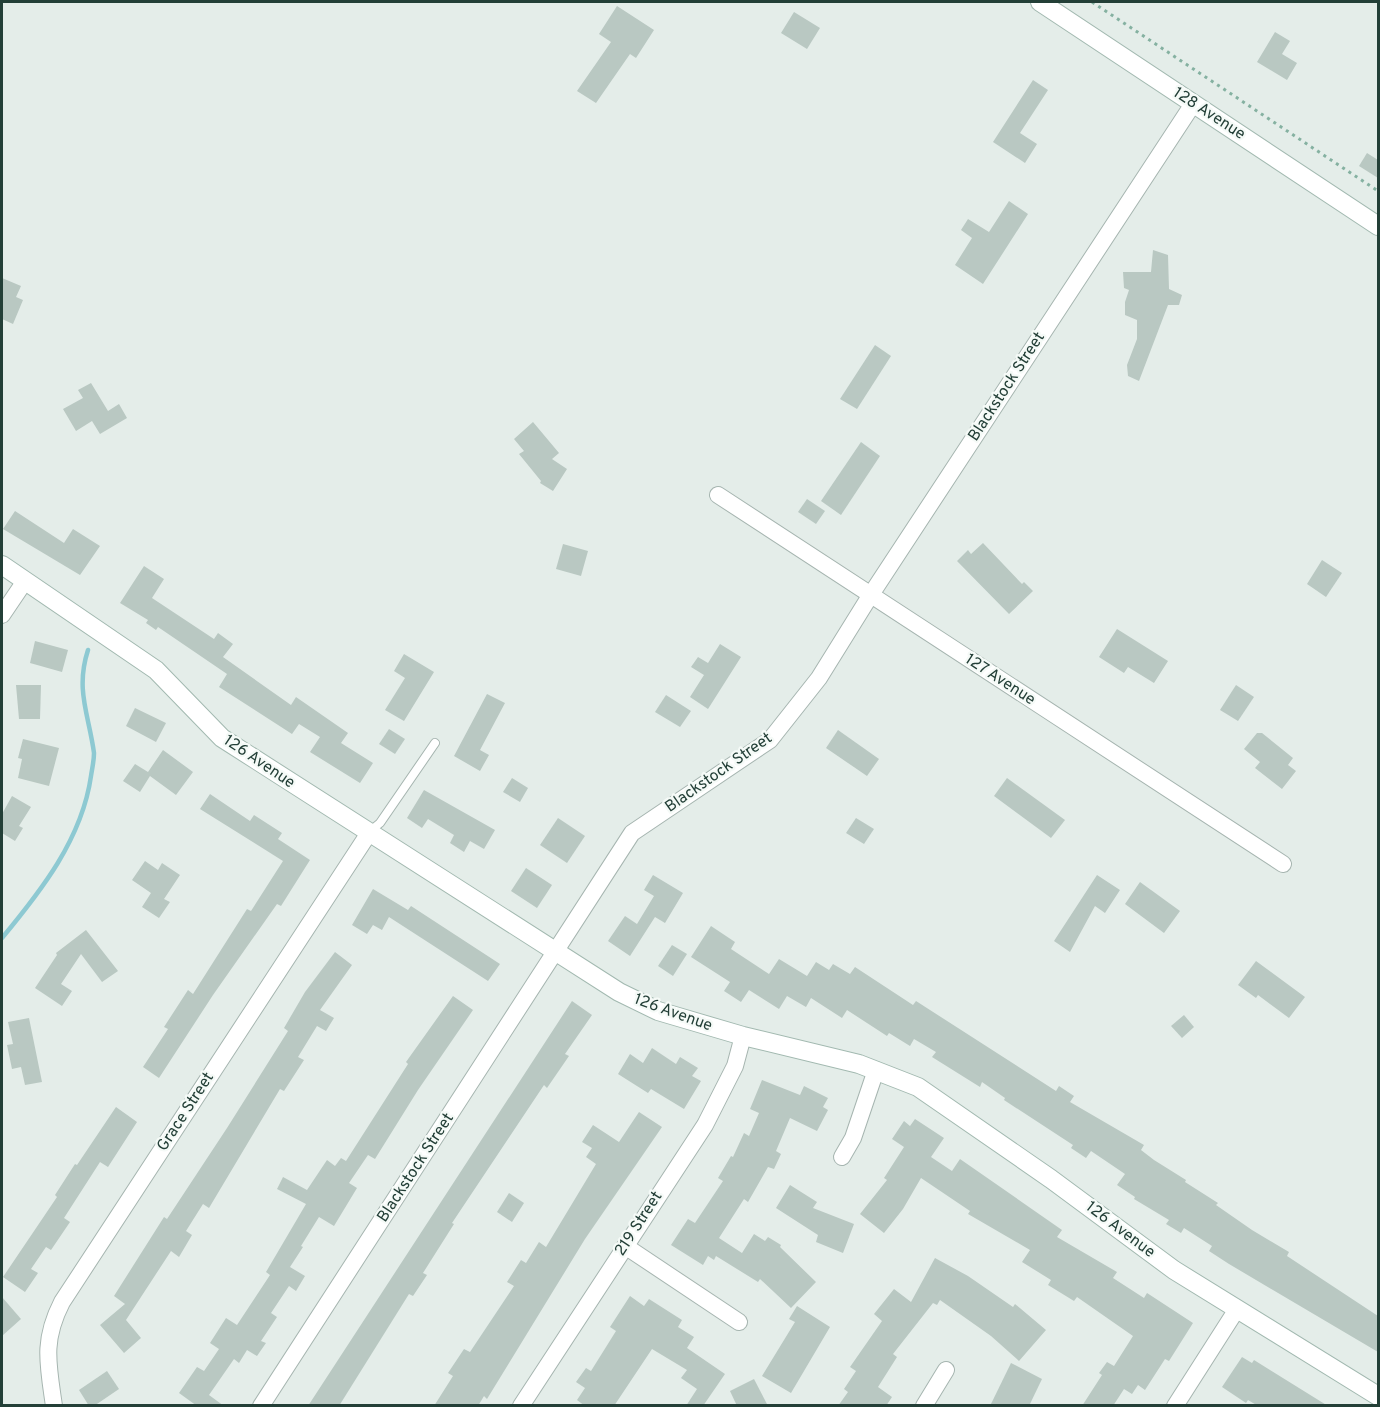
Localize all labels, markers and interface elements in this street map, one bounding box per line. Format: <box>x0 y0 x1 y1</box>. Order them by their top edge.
street label: 128 Avenue <box>1169 83 1249 145</box>
street label: Blackstock Street <box>964 329 1050 445</box>
street label: 127 Avenue <box>961 650 1039 710</box>
street label: Blackstock Street <box>662 729 776 817</box>
street label: 126 Avenue <box>219 731 299 793</box>
street label: 126 Avenue <box>631 990 715 1036</box>
street label: Grace Street <box>153 1069 219 1155</box>
street label: Blackstock Street <box>373 1110 459 1226</box>
street label: 219 Street <box>611 1188 667 1260</box>
street label: 126 Avenue <box>1081 1197 1159 1263</box>

